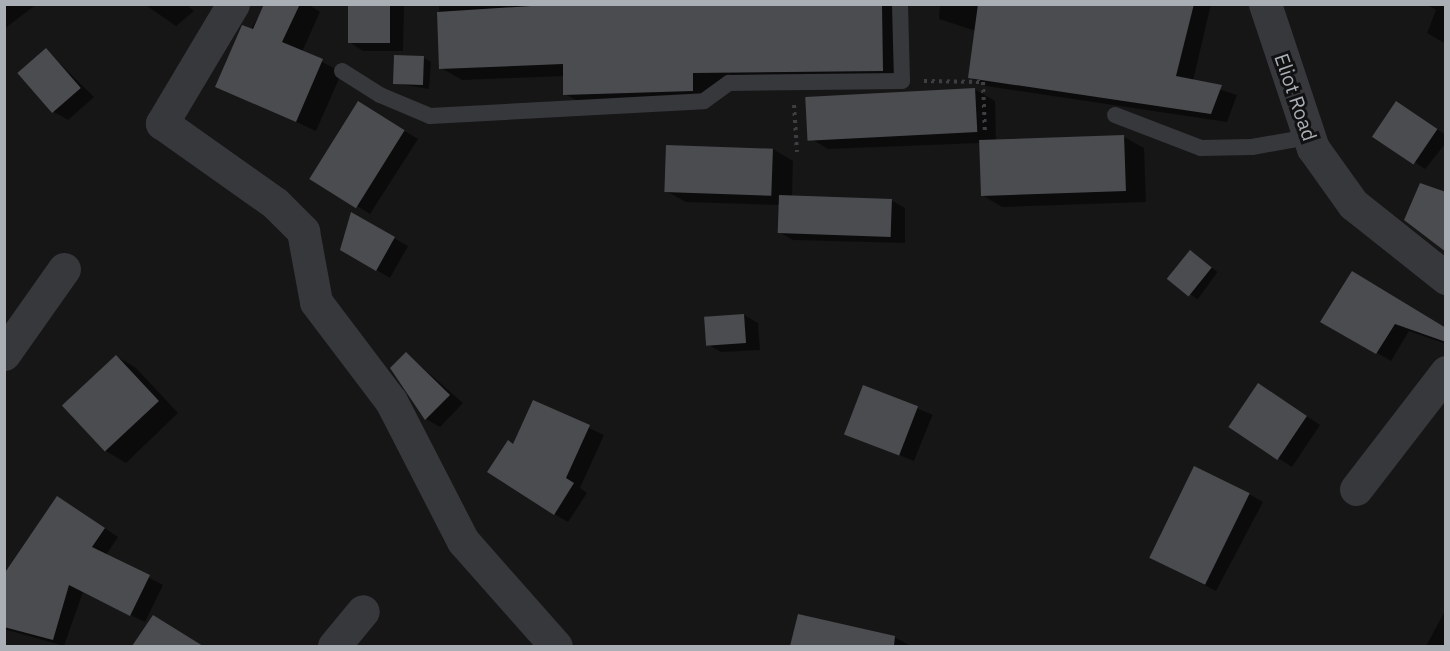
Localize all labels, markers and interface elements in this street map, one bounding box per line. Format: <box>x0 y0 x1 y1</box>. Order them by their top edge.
street label: Eliot Road <box>1270 50 1322 144</box>

